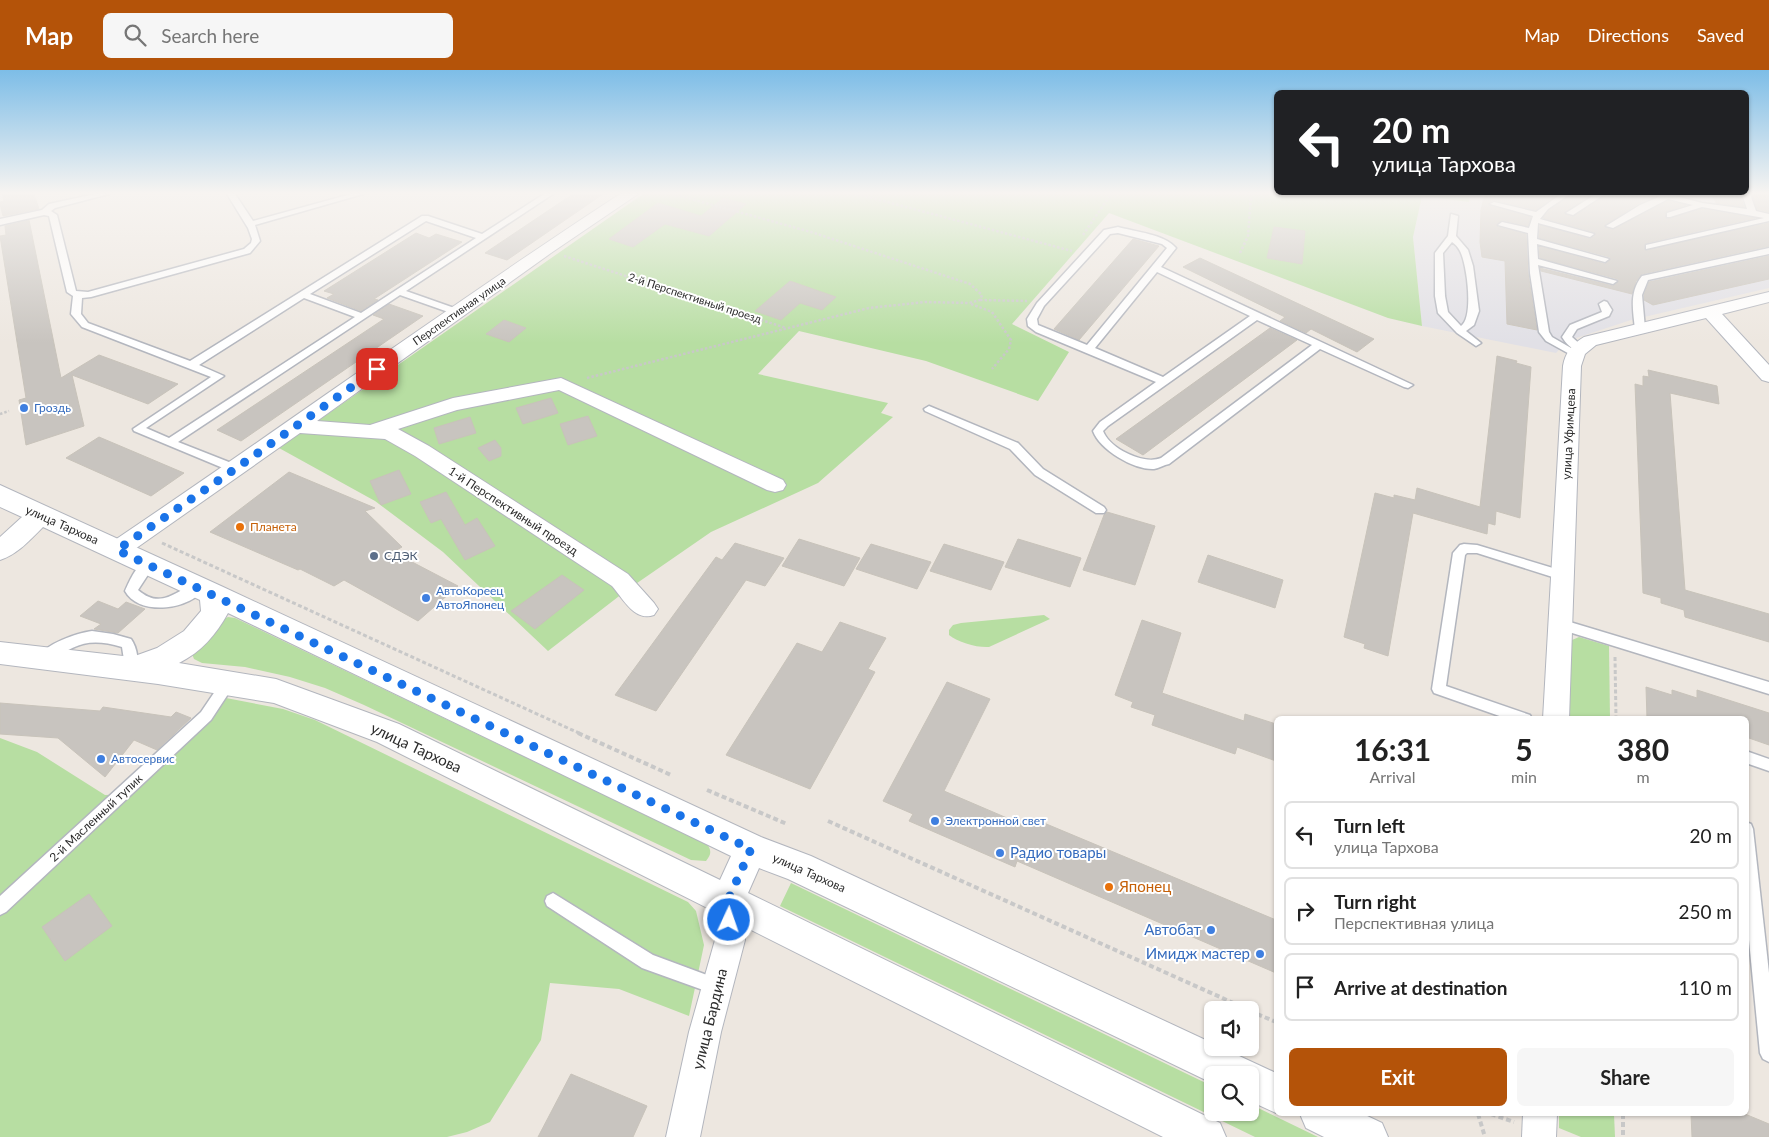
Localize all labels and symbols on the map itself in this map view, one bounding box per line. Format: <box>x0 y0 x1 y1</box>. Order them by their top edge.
street label: 2-й Перспективный проезд <box>627 270 764 325</box>
street label: Перспективная улица <box>410 274 508 348</box>
pin <box>356 348 398 390</box>
street label: улица Уфимцева <box>1559 388 1578 480</box>
place label: Гроздь <box>34 400 71 415</box>
marker: Гроздь <box>18 402 30 414</box>
street label: 1-й Перспективный проезд <box>446 463 582 559</box>
street label: улица Тархова <box>23 502 101 547</box>
place label: Планета <box>250 519 297 534</box>
marker: Планета <box>234 521 246 533</box>
place label: СДЭК <box>384 548 418 563</box>
marker: СДЭК <box>368 550 380 562</box>
place label: АвтоКореец АвтоЯпонец <box>436 583 505 612</box>
marker: АвтоКореец АвтоЯпонец <box>420 592 432 604</box>
street label: улица Тархова <box>368 718 465 776</box>
place label: Автосервис <box>111 751 175 766</box>
marker: Автосервис <box>95 753 107 765</box>
street label: 2-й Масленный тупик <box>46 770 146 865</box>
place label: Электронной свет <box>945 813 1046 828</box>
marker: Электронной свет <box>929 815 941 827</box>
place label: Радио товары <box>1010 843 1106 861</box>
marker: Радио товары <box>994 847 1006 859</box>
street label: улица Тархова <box>770 850 848 895</box>
place label: Японец <box>1118 877 1171 895</box>
marker: Японец <box>1103 881 1115 893</box>
position arrow <box>702 893 754 945</box>
place label: Автобат <box>1144 920 1201 938</box>
marker: Автобат <box>1205 924 1217 936</box>
place label: Имидж мастер <box>1146 944 1250 962</box>
marker: Имидж мастер <box>1254 948 1266 960</box>
street label: улица Бардина <box>688 966 730 1071</box>

